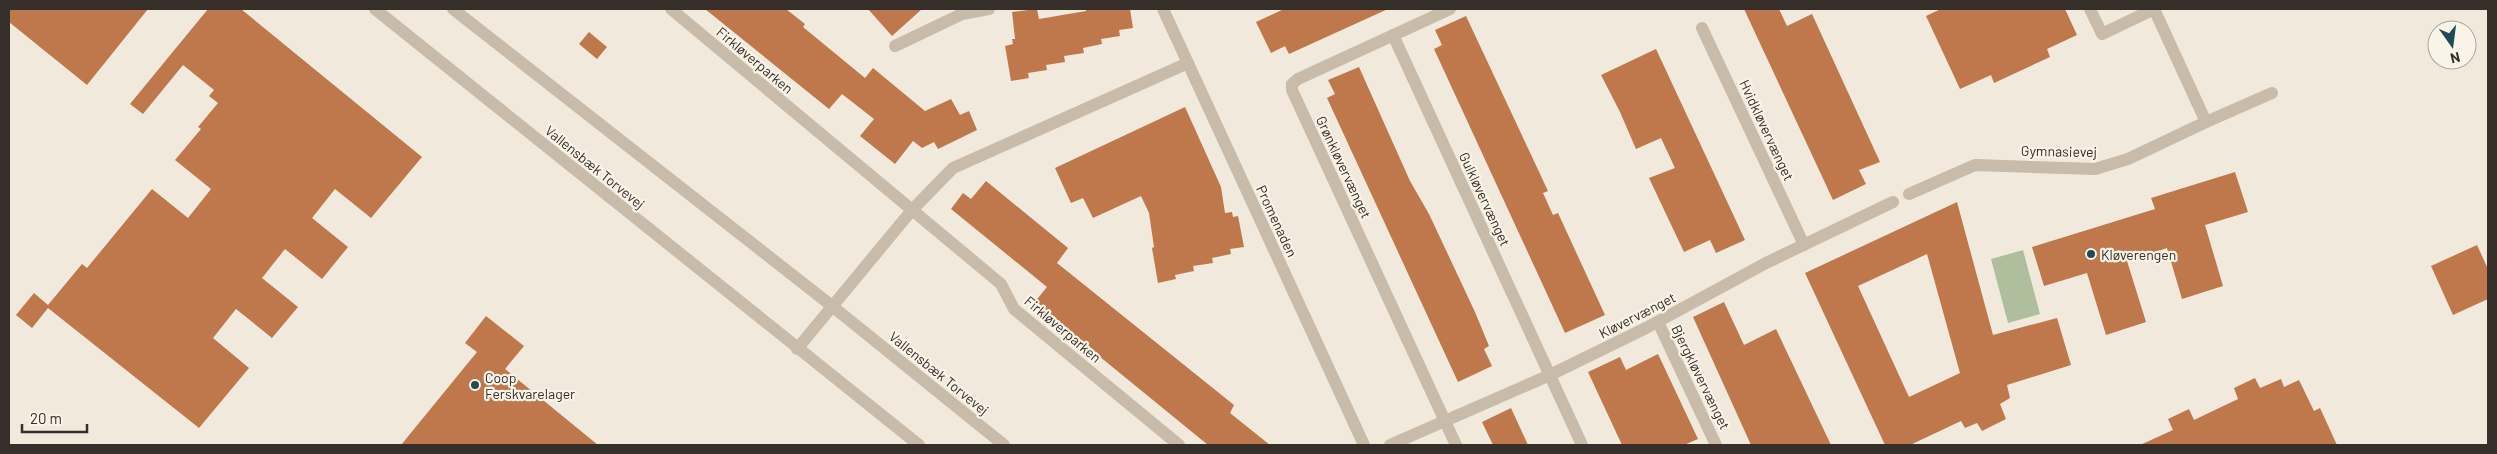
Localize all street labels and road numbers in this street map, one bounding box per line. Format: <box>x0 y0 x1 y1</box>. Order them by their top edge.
street label: Firkløverparken <box>713 23 797 97</box>
street label: Hvidkløvervænget <box>1736 77 1798 183</box>
street label: Grønkløvervænget <box>1313 113 1375 221</box>
street label: Vallensbæk Torvevej <box>542 122 648 212</box>
street label: Gymnasievej <box>2021 142 2097 160</box>
street label: Gulkløvervænget <box>1456 149 1514 249</box>
street label: Promenaden <box>1253 182 1301 260</box>
street label: Kløvervænget <box>1596 288 1678 342</box>
street label: Firkløverparken <box>1021 292 1105 366</box>
street label: Bjergkløvervænget <box>1668 322 1734 432</box>
street label: Vallensbæk Torvevej <box>886 328 992 418</box>

